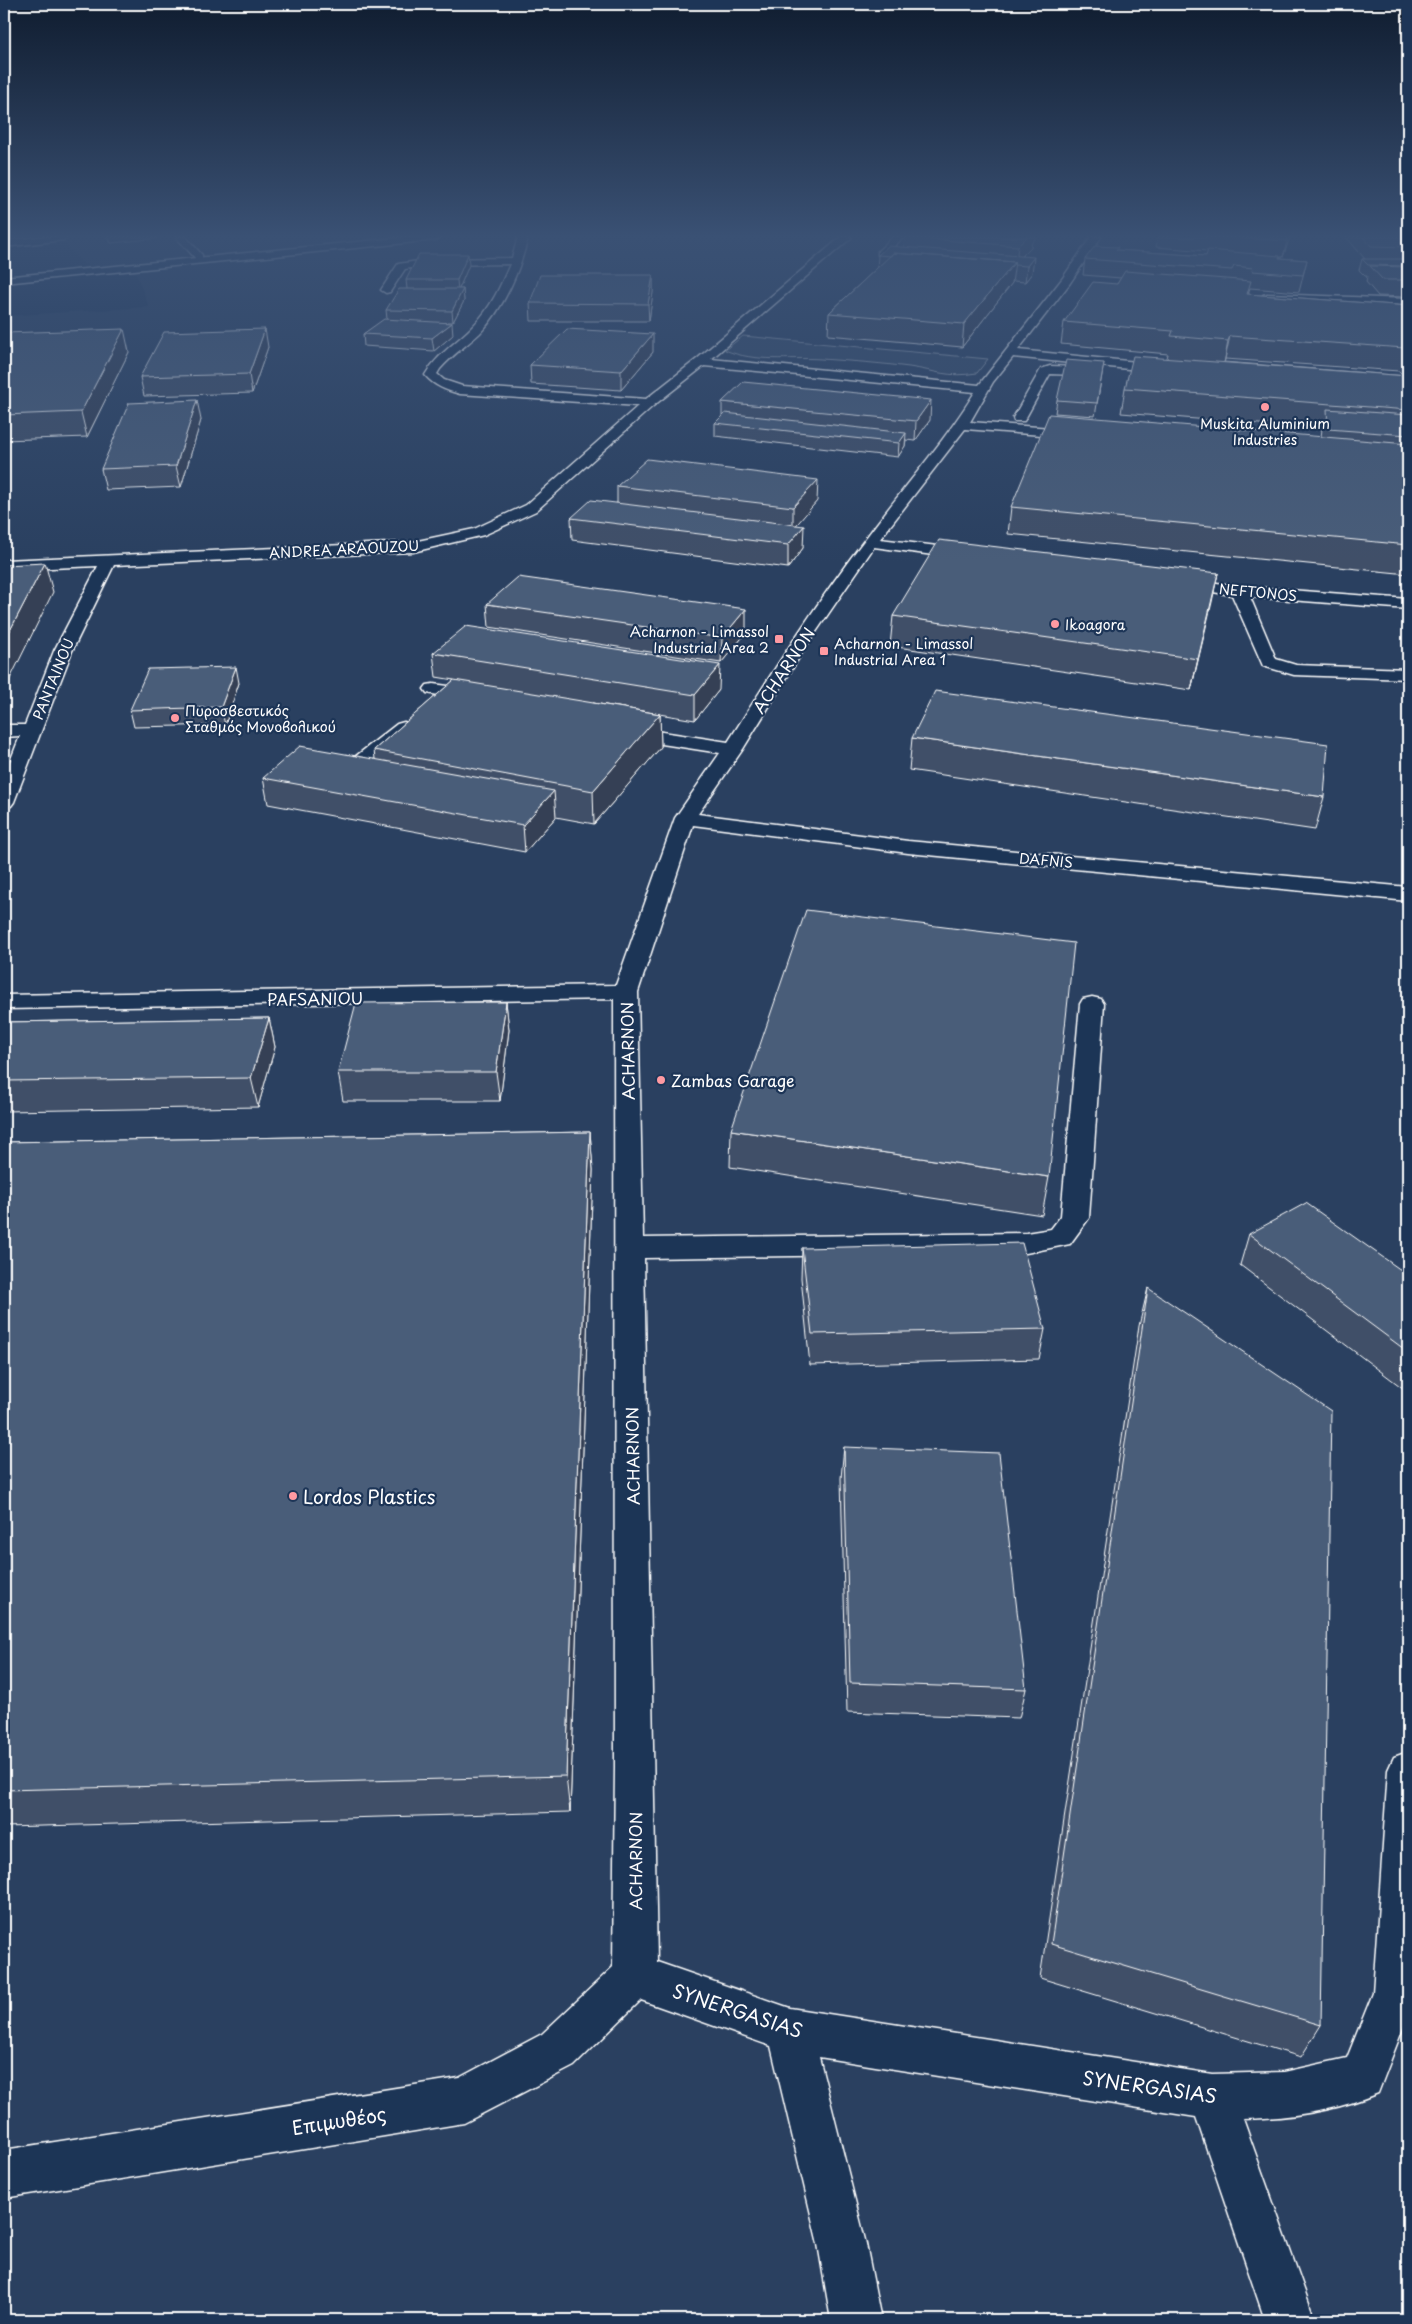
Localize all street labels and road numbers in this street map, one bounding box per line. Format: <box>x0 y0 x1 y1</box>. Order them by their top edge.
street label: ANDREA ARAOUZOU <box>268 535 420 563</box>
street label: NEFTONOS <box>1218 578 1298 606</box>
street label: ACHARNON <box>746 622 820 718</box>
street label: PANTAINOU <box>27 635 79 723</box>
street label: DAFNIS <box>1018 847 1074 873</box>
street label: PAFSANIOU <box>267 985 363 1011</box>
street label: ACHARNON <box>614 1002 640 1100</box>
street label: ACHARNON <box>619 1407 645 1505</box>
street label: ACHARNON <box>623 1812 647 1910</box>
street label: SYNERGASIAS <box>669 1976 807 2044</box>
street label: SYNERGASIAS <box>1081 2063 1219 2109</box>
street label: Επιμυθέος <box>290 2099 388 2141</box>

